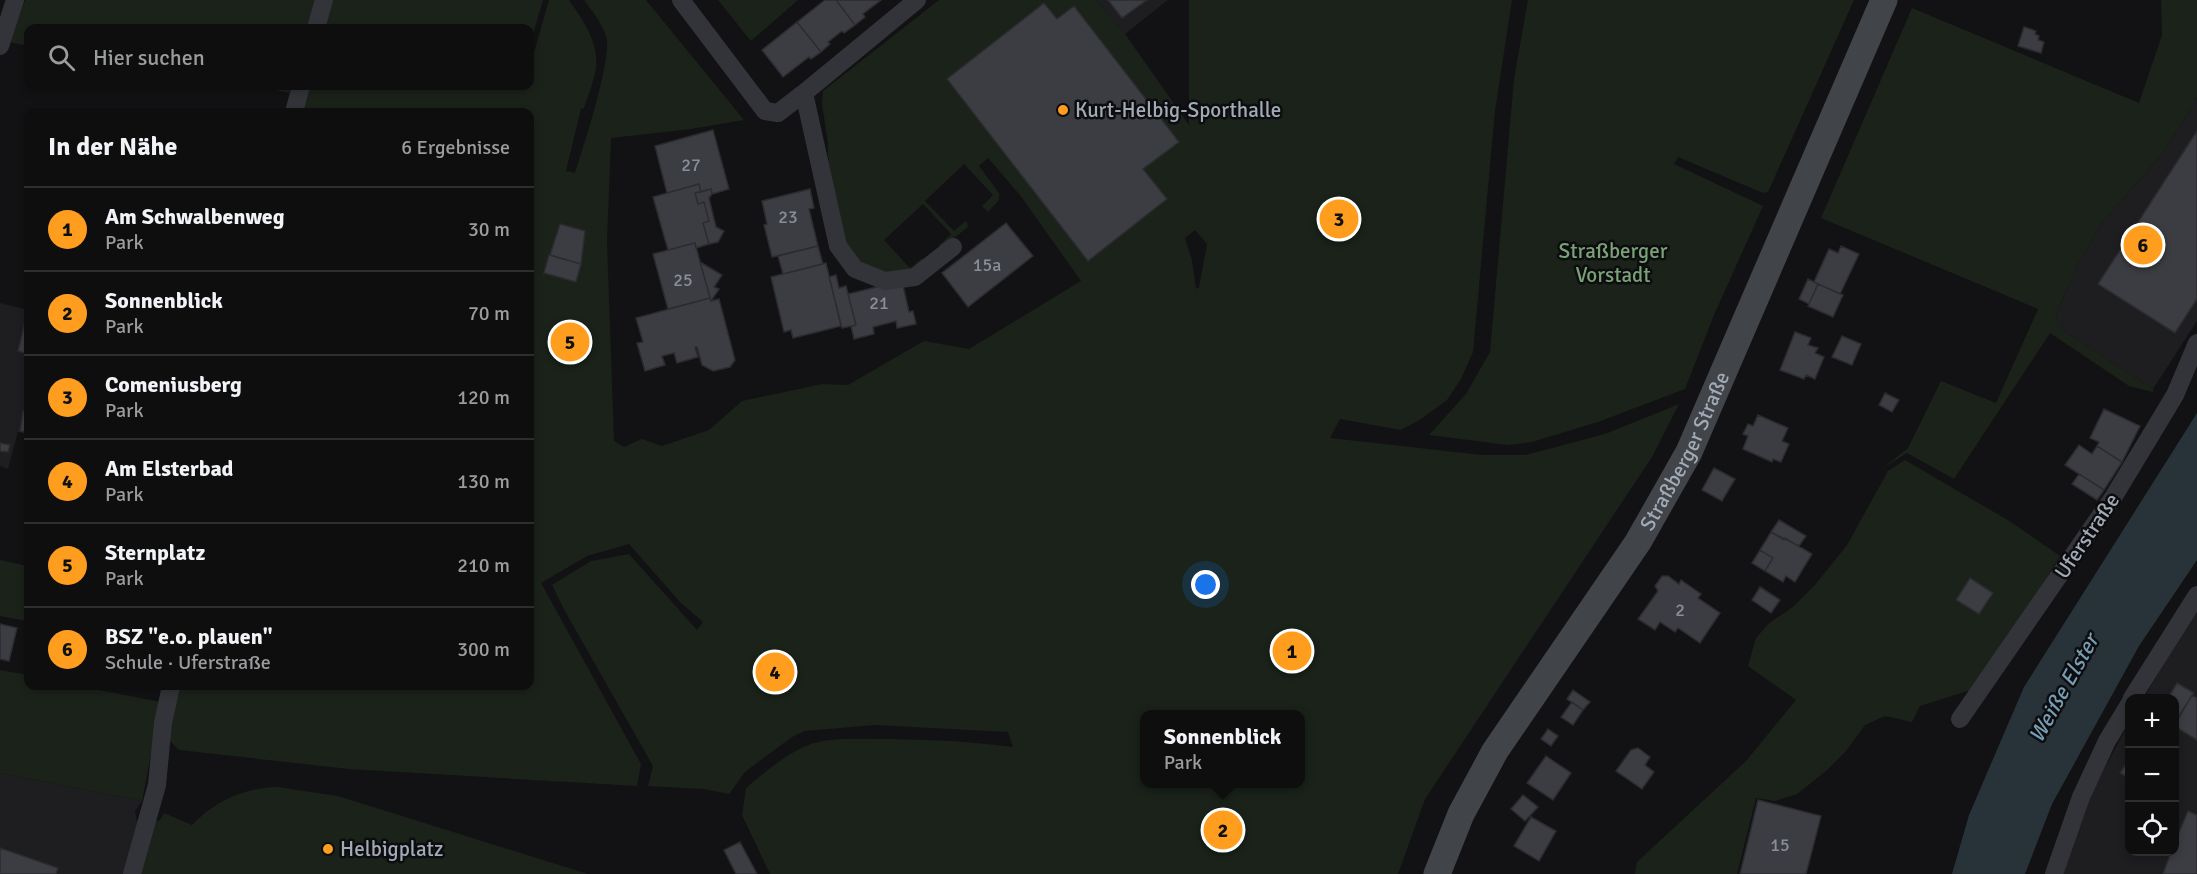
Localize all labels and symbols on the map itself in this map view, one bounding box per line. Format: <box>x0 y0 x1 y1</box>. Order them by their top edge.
place label: Kurt-Helbig-Sporthalle <box>1075 97 1281 123</box>
marker: Kurt-Helbig-Sporthalle <box>1056 103 1070 117</box>
house number: 27 <box>681 154 701 176</box>
pin: 3 <box>1320 196 1358 242</box>
house number: 23 <box>778 206 798 228</box>
pin: 6 <box>2124 222 2162 268</box>
park label: Straßberger Vorstadt <box>1559 238 1668 288</box>
house number: 15a <box>973 254 1001 276</box>
house number: 25 <box>673 269 693 291</box>
house number: 21 <box>869 292 889 314</box>
pin: 5 <box>550 320 590 364</box>
street label: Straßberger Straße <box>1634 368 1735 535</box>
street label: Uferstraße <box>2049 488 2125 584</box>
your location <box>1191 570 1220 599</box>
house number: 2 <box>1675 599 1685 621</box>
water label: Weiße Elster <box>2023 627 2106 747</box>
pin: 1 <box>1272 628 1312 674</box>
pin: 4 <box>756 650 794 694</box>
pin: 2 <box>1204 808 1242 852</box>
house number: 15 <box>1770 834 1790 856</box>
place label: Helbigplatz <box>340 836 443 862</box>
marker: Helbigplatz <box>321 842 335 856</box>

